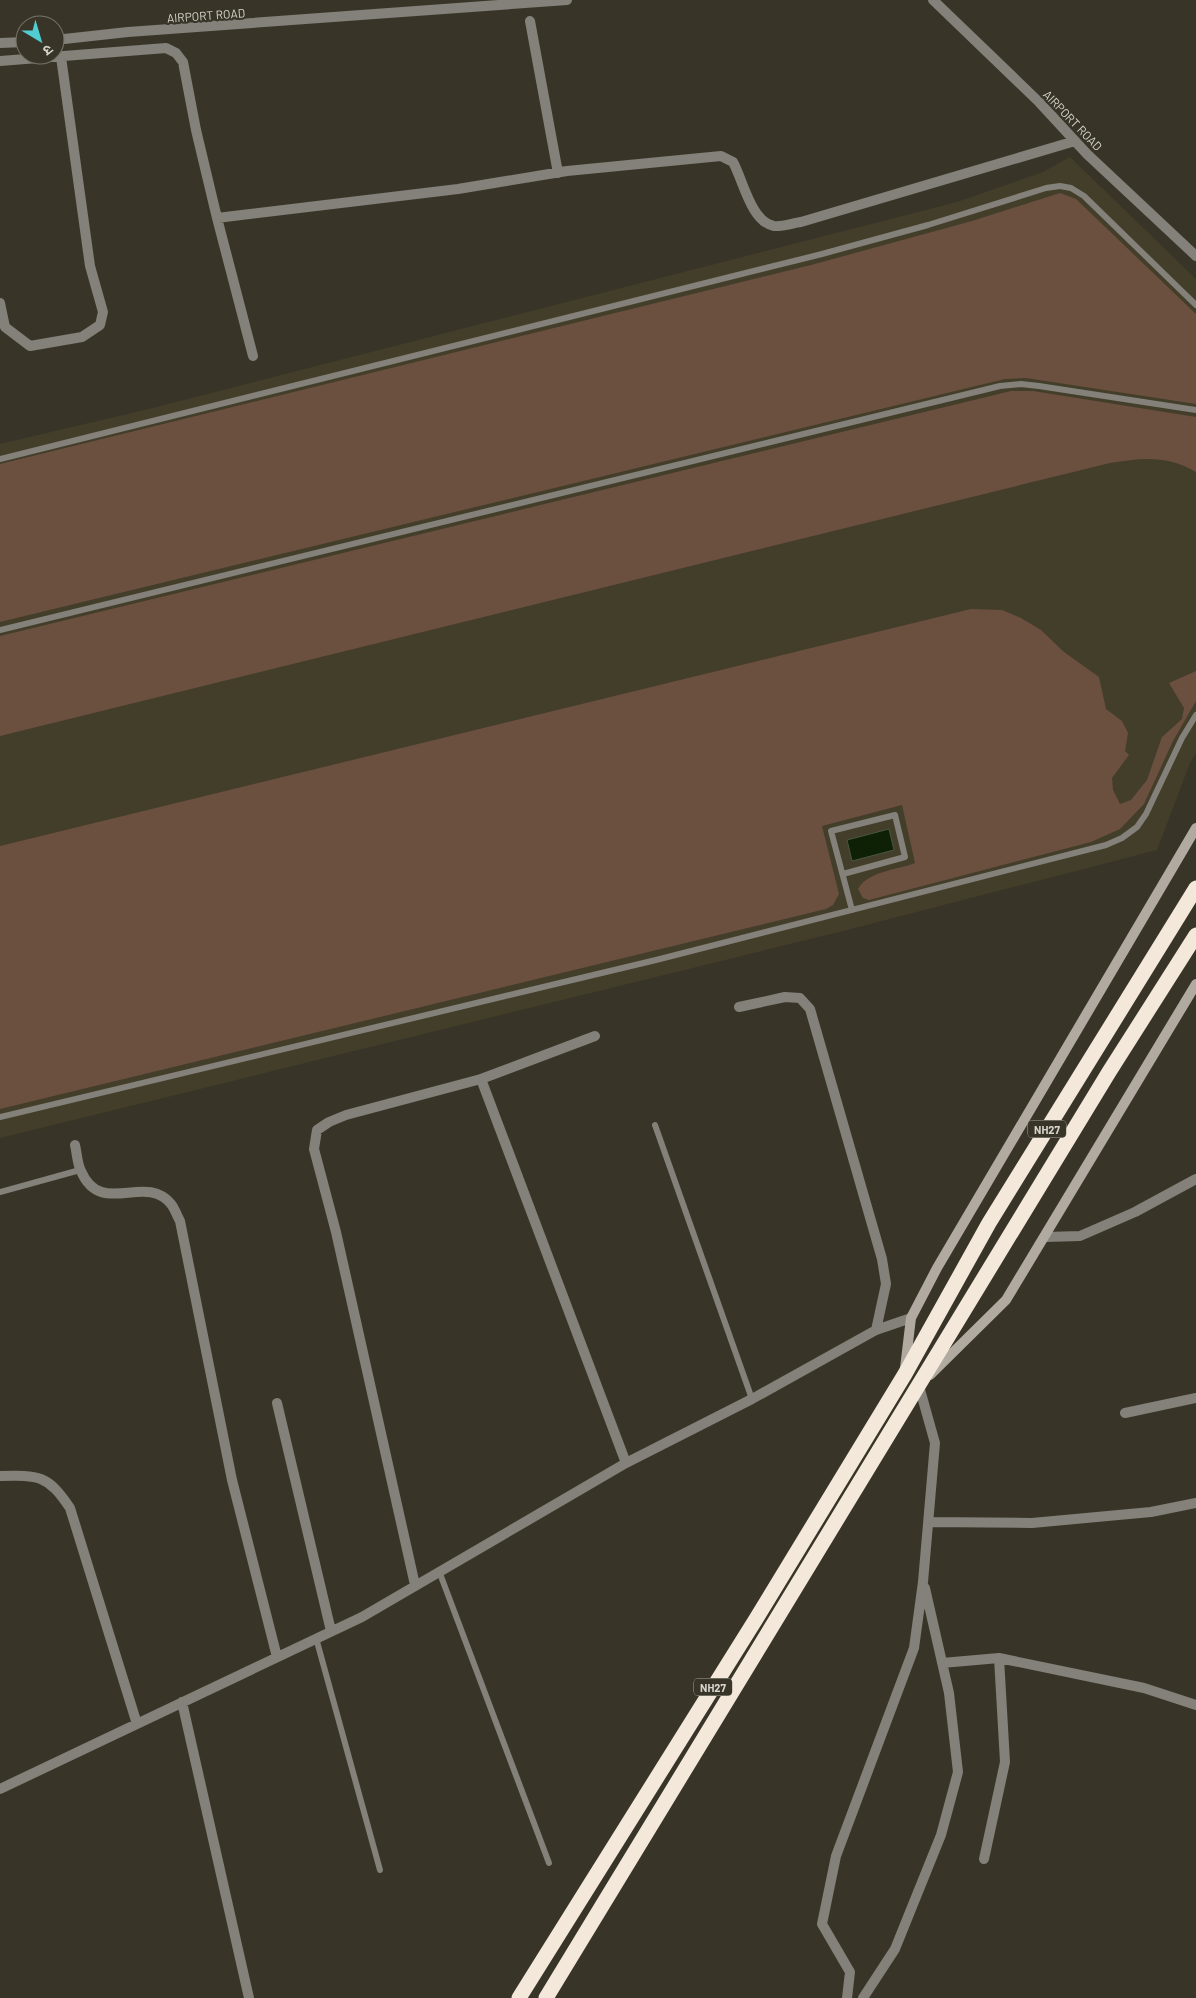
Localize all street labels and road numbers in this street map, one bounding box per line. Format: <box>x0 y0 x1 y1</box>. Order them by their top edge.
street label: AIRPORT ROAD <box>166 5 246 25</box>
street label: AIRPORT ROAD <box>1041 87 1105 153</box>
road number: NH27 <box>1028 1120 1066 1138</box>
road number: NH27 <box>694 1678 732 1695</box>

